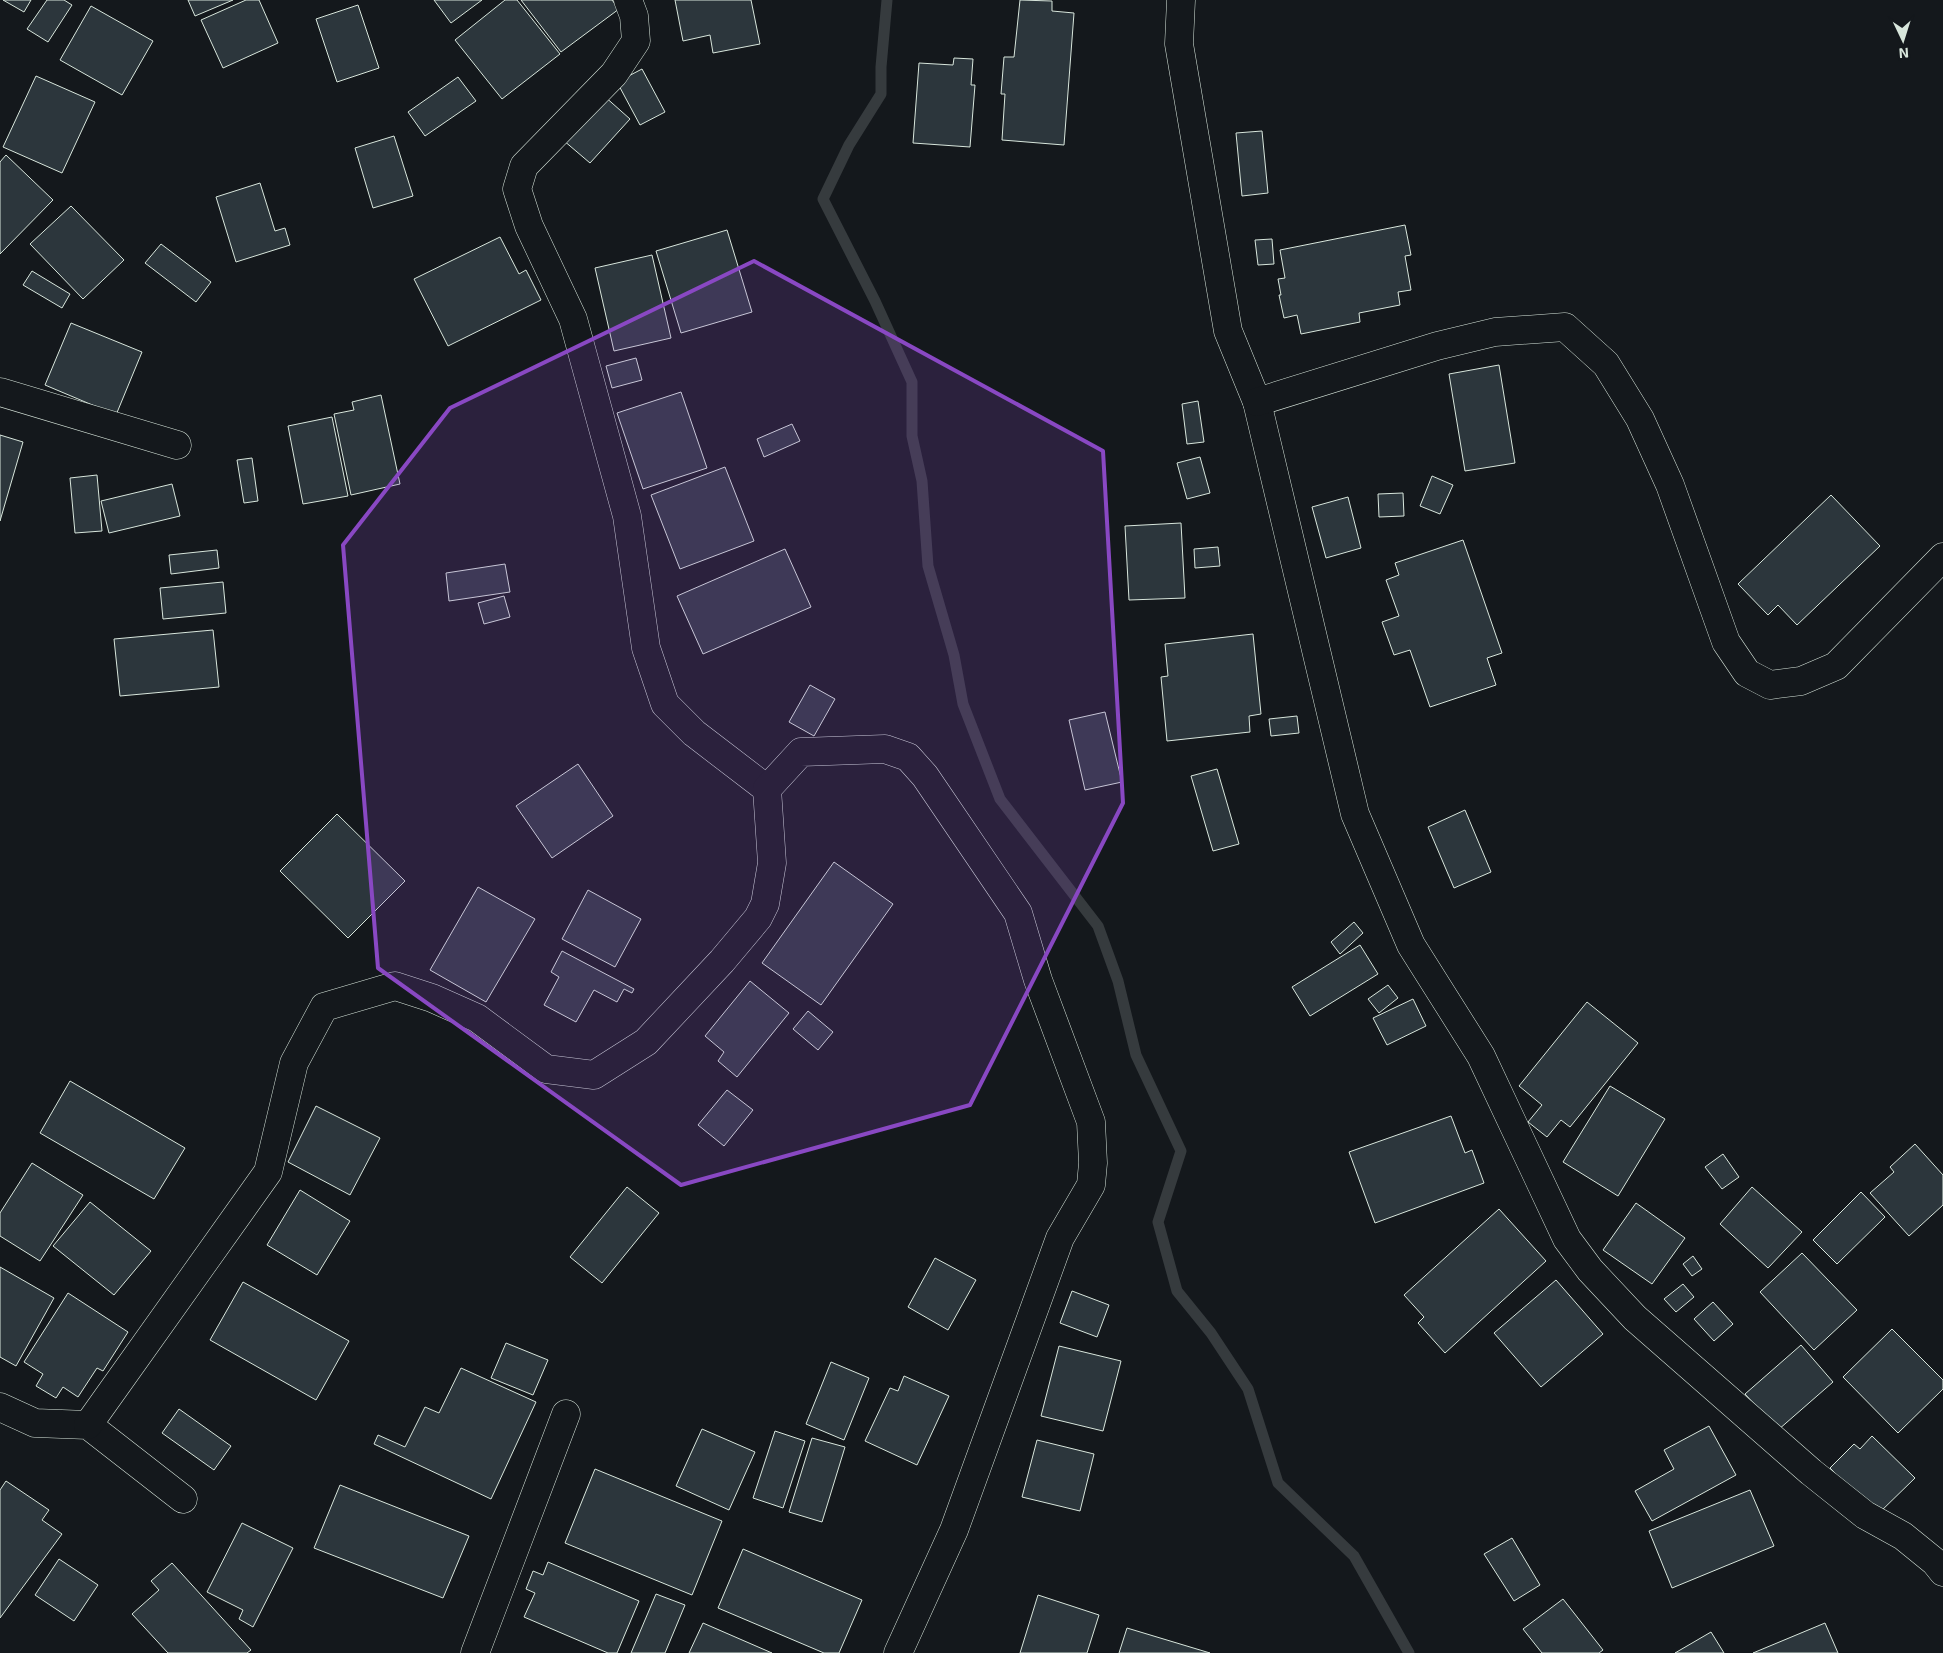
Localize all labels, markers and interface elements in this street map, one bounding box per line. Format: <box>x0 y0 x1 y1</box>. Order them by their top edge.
north arrow <box>1878 15 1928 65</box>
text: N <box>1898 45 1910 62</box>

